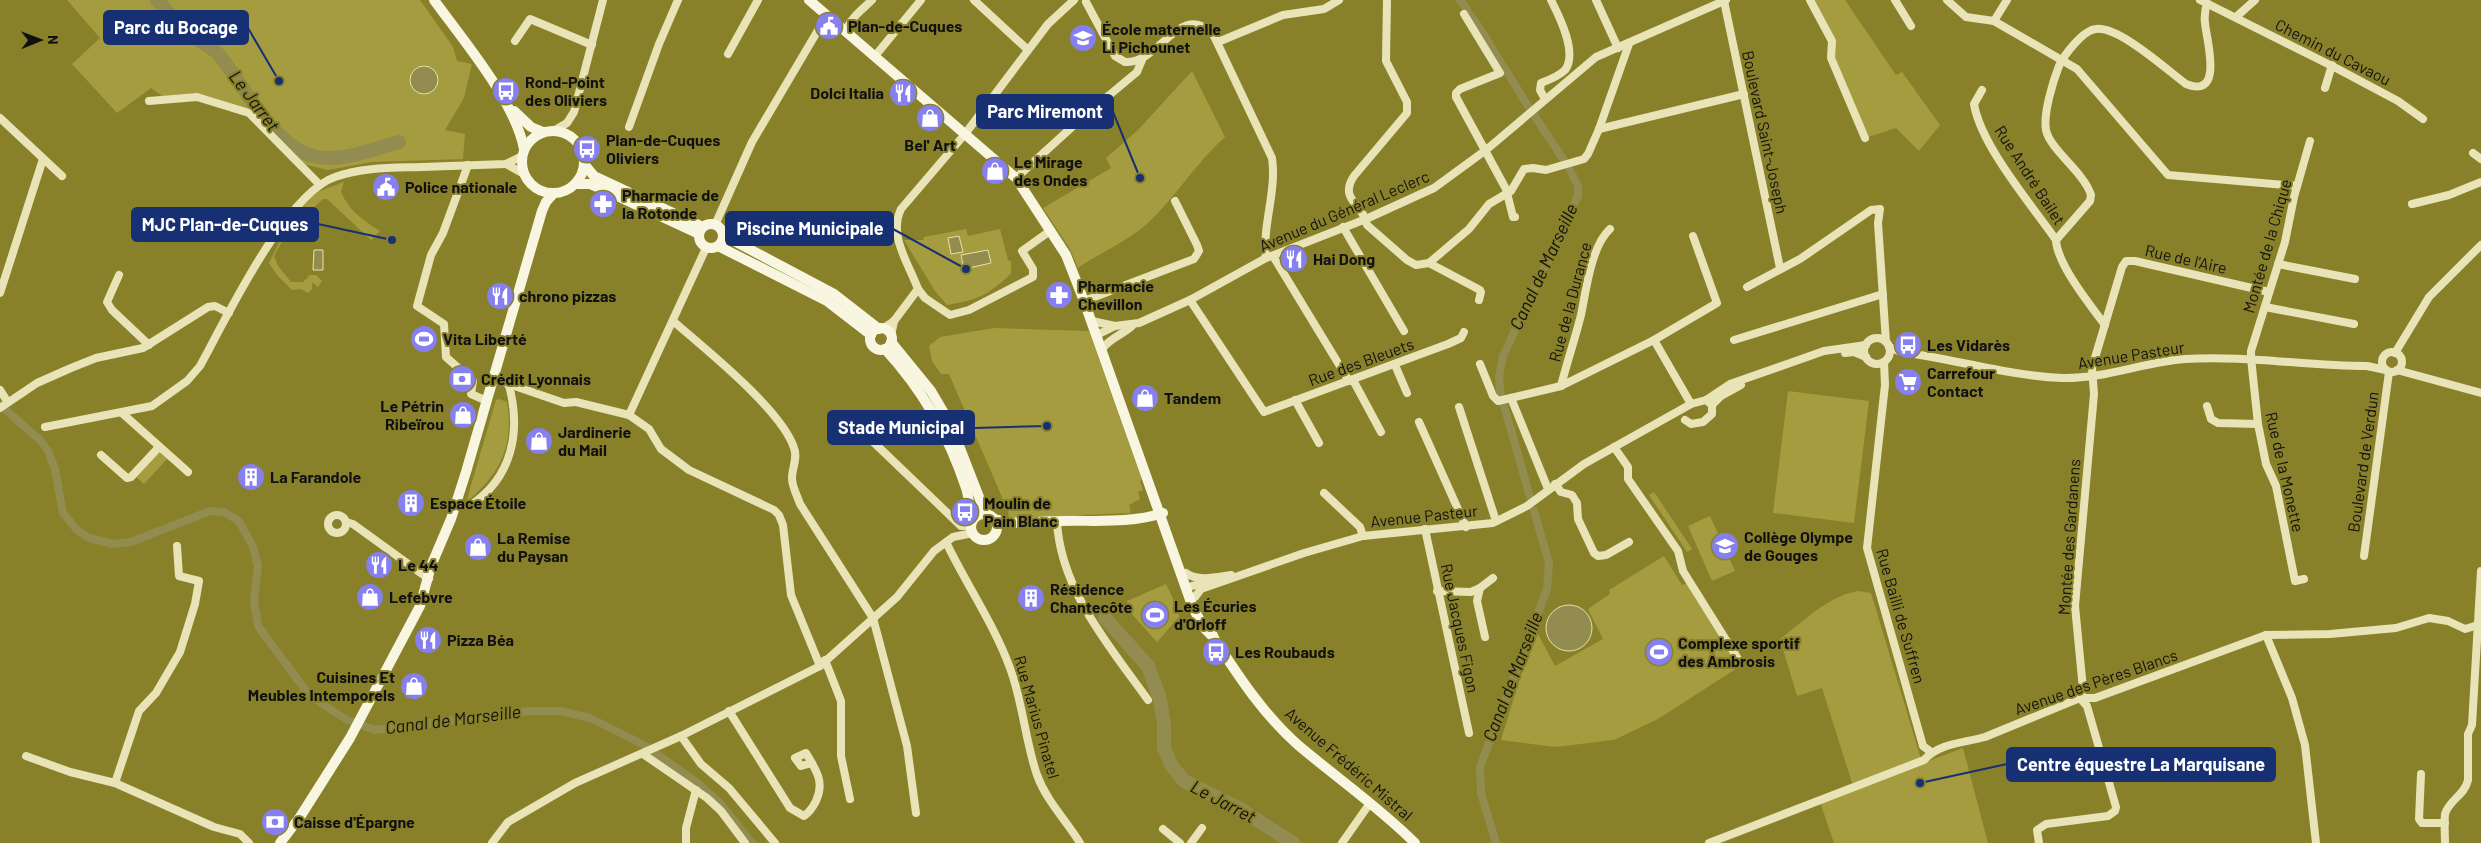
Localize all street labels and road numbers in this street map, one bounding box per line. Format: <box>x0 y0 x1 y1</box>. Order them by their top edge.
street label: Chemin du Cavaou <box>2272 14 2394 89</box>
street label: Boulevard Saint-Joseph <box>1739 49 1792 215</box>
street label: Rue André Bailet <box>1991 121 2070 228</box>
street label: Avenue du Général Leclerc <box>1256 166 1432 255</box>
street label: Montée de la Chique <box>2238 177 2295 315</box>
street label: Rue de la Durance <box>1544 240 1595 364</box>
street label: Rue de l'Aire <box>2143 240 2229 277</box>
street label: Rue des Bleuets <box>1305 334 1416 389</box>
street label: Avenue Pasteur <box>2076 337 2186 372</box>
street label: Boulevard de Verdun <box>2343 390 2382 534</box>
street label: Rue de la Monette <box>2262 410 2309 534</box>
street label: Montée des Gardanens <box>2054 458 2083 616</box>
street label: Avenue Pasteur <box>1369 500 1479 531</box>
street label: Rue Bailli de Suffren <box>1873 546 1930 686</box>
street label: Rue Jacques Figon <box>1438 562 1483 694</box>
street label: Avenue des Pères Blancs <box>2012 645 2180 718</box>
street label: Rue Marius Pinatel <box>1011 653 1064 781</box>
street label: Avenue Frédéric Mistral <box>1282 703 1417 824</box>

